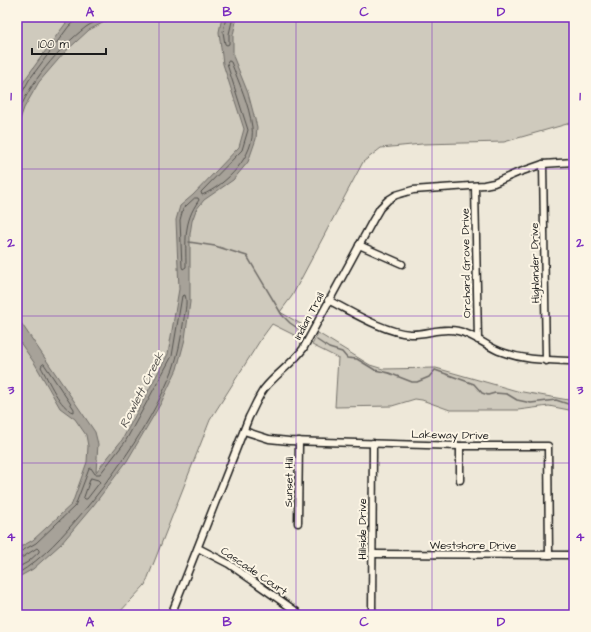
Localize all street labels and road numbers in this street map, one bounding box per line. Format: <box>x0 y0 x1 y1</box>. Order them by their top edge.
street label: Orchard Grove Drive <box>458 208 474 318</box>
street label: Highlander Drive <box>527 222 544 304</box>
street label: Indian Trail <box>290 289 328 342</box>
street label: Lakeway Drive <box>411 427 489 444</box>
street label: Sunset Hill <box>281 456 297 507</box>
street label: Hillside Drive <box>355 498 370 560</box>
street label: Westshore Drive <box>430 538 516 553</box>
street label: Cascade Court <box>218 543 291 599</box>

